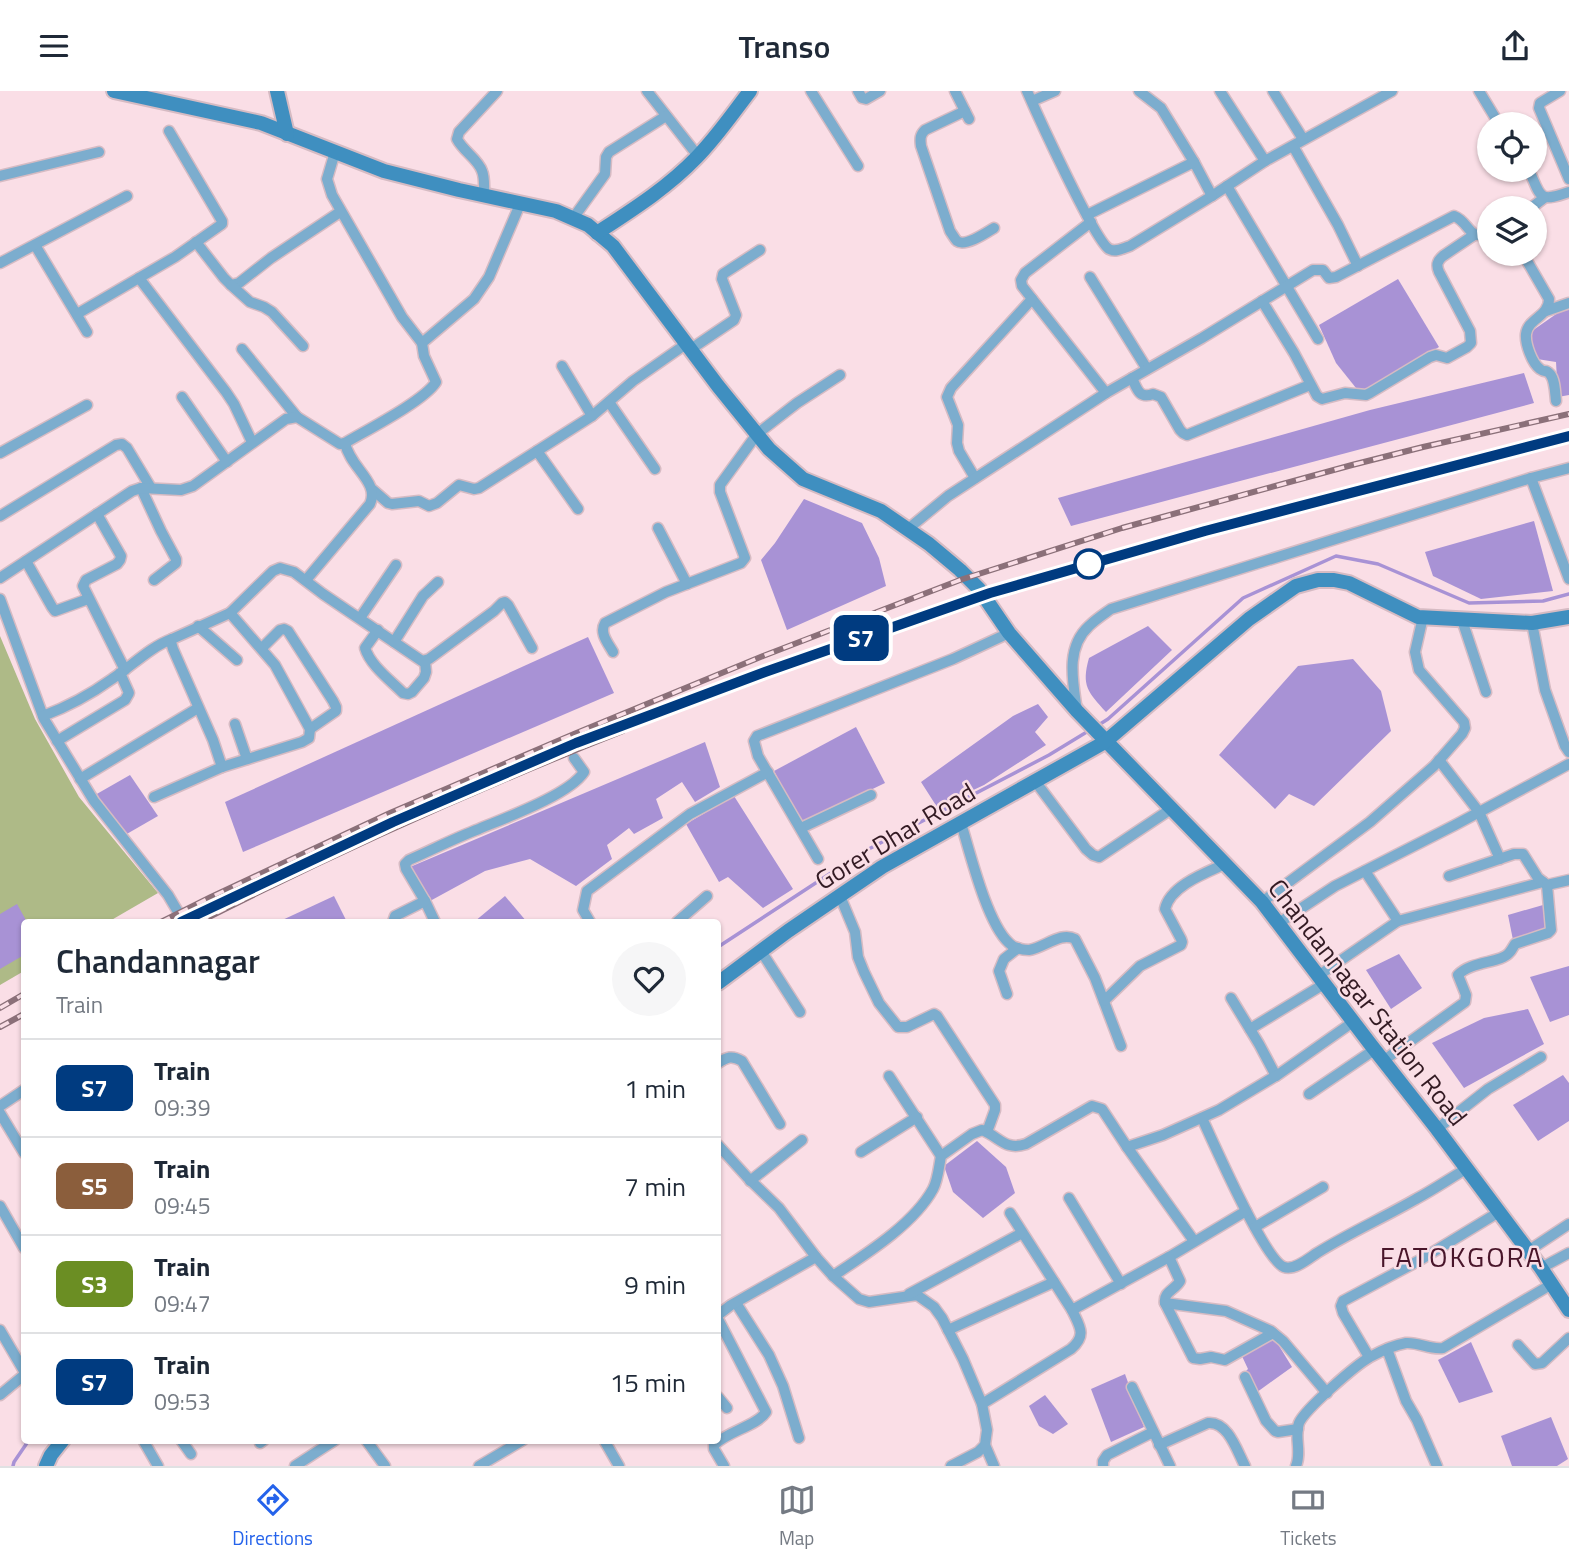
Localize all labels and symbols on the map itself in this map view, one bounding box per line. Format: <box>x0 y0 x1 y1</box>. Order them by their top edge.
unlabelled marker <box>1074 549 1104 579</box>
line badge: S7 <box>830 615 892 661</box>
street label: Gorer Dhar Road <box>807 773 983 899</box>
street label: Chandannagar Station Road <box>1259 870 1477 1134</box>
district label: FATOKGORA <box>1380 1235 1544 1278</box>

